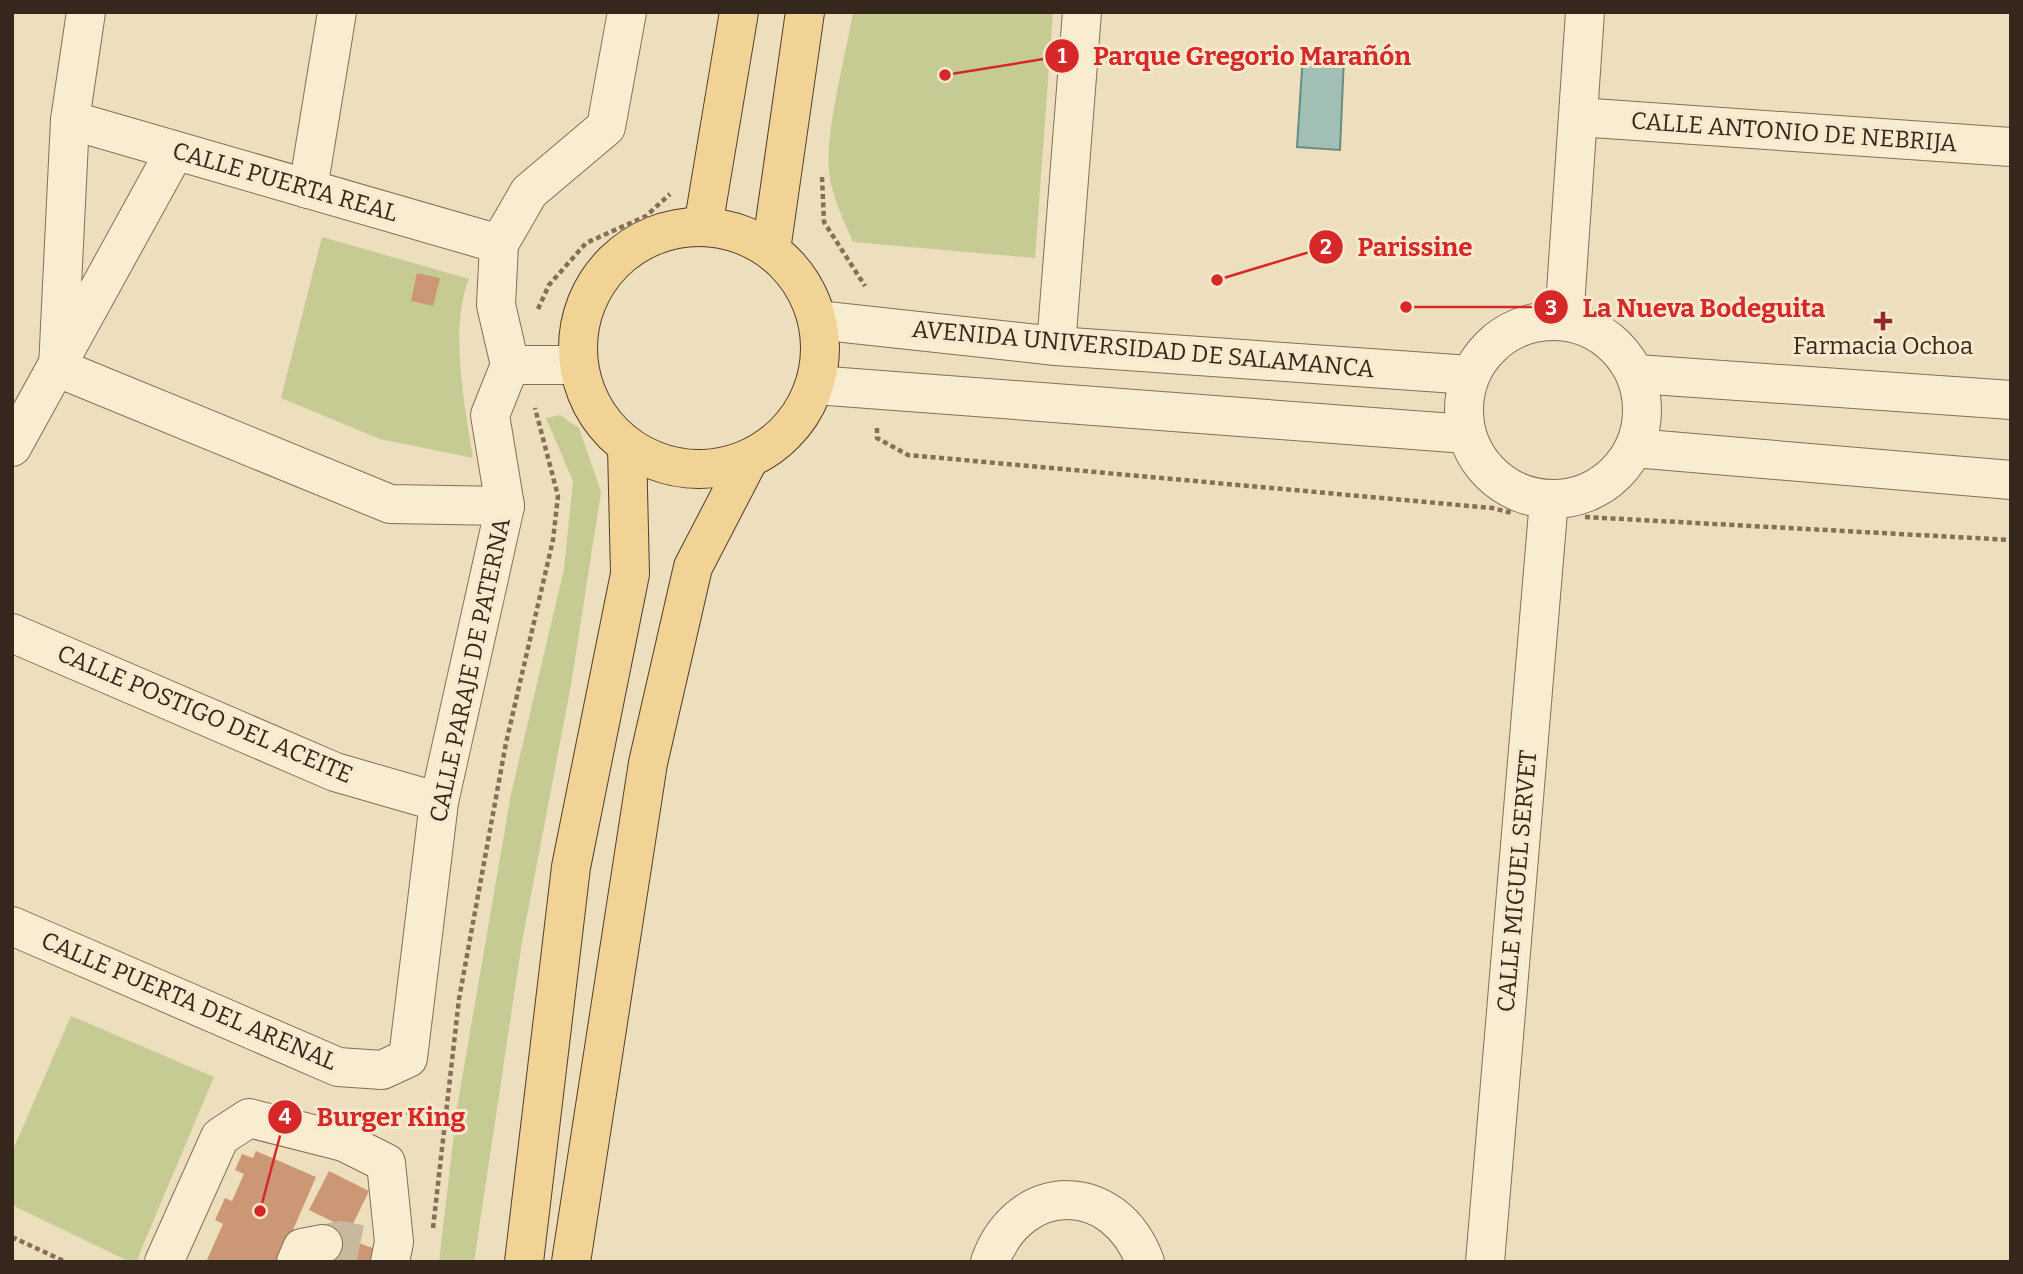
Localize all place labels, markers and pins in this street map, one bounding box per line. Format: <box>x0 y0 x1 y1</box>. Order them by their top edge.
callout: Parque Gregorio Marañón <box>1044 33 1425 80</box>
callout: Parissine <box>1308 223 1486 270</box>
callout: La Nueva Bodeguita <box>1534 284 1840 331</box>
marker: Farmacia Ochoa <box>1875 313 1891 329</box>
place label: Farmacia Ochoa <box>1793 332 1973 360</box>
callout: Burger King <box>267 1094 479 1141</box>

